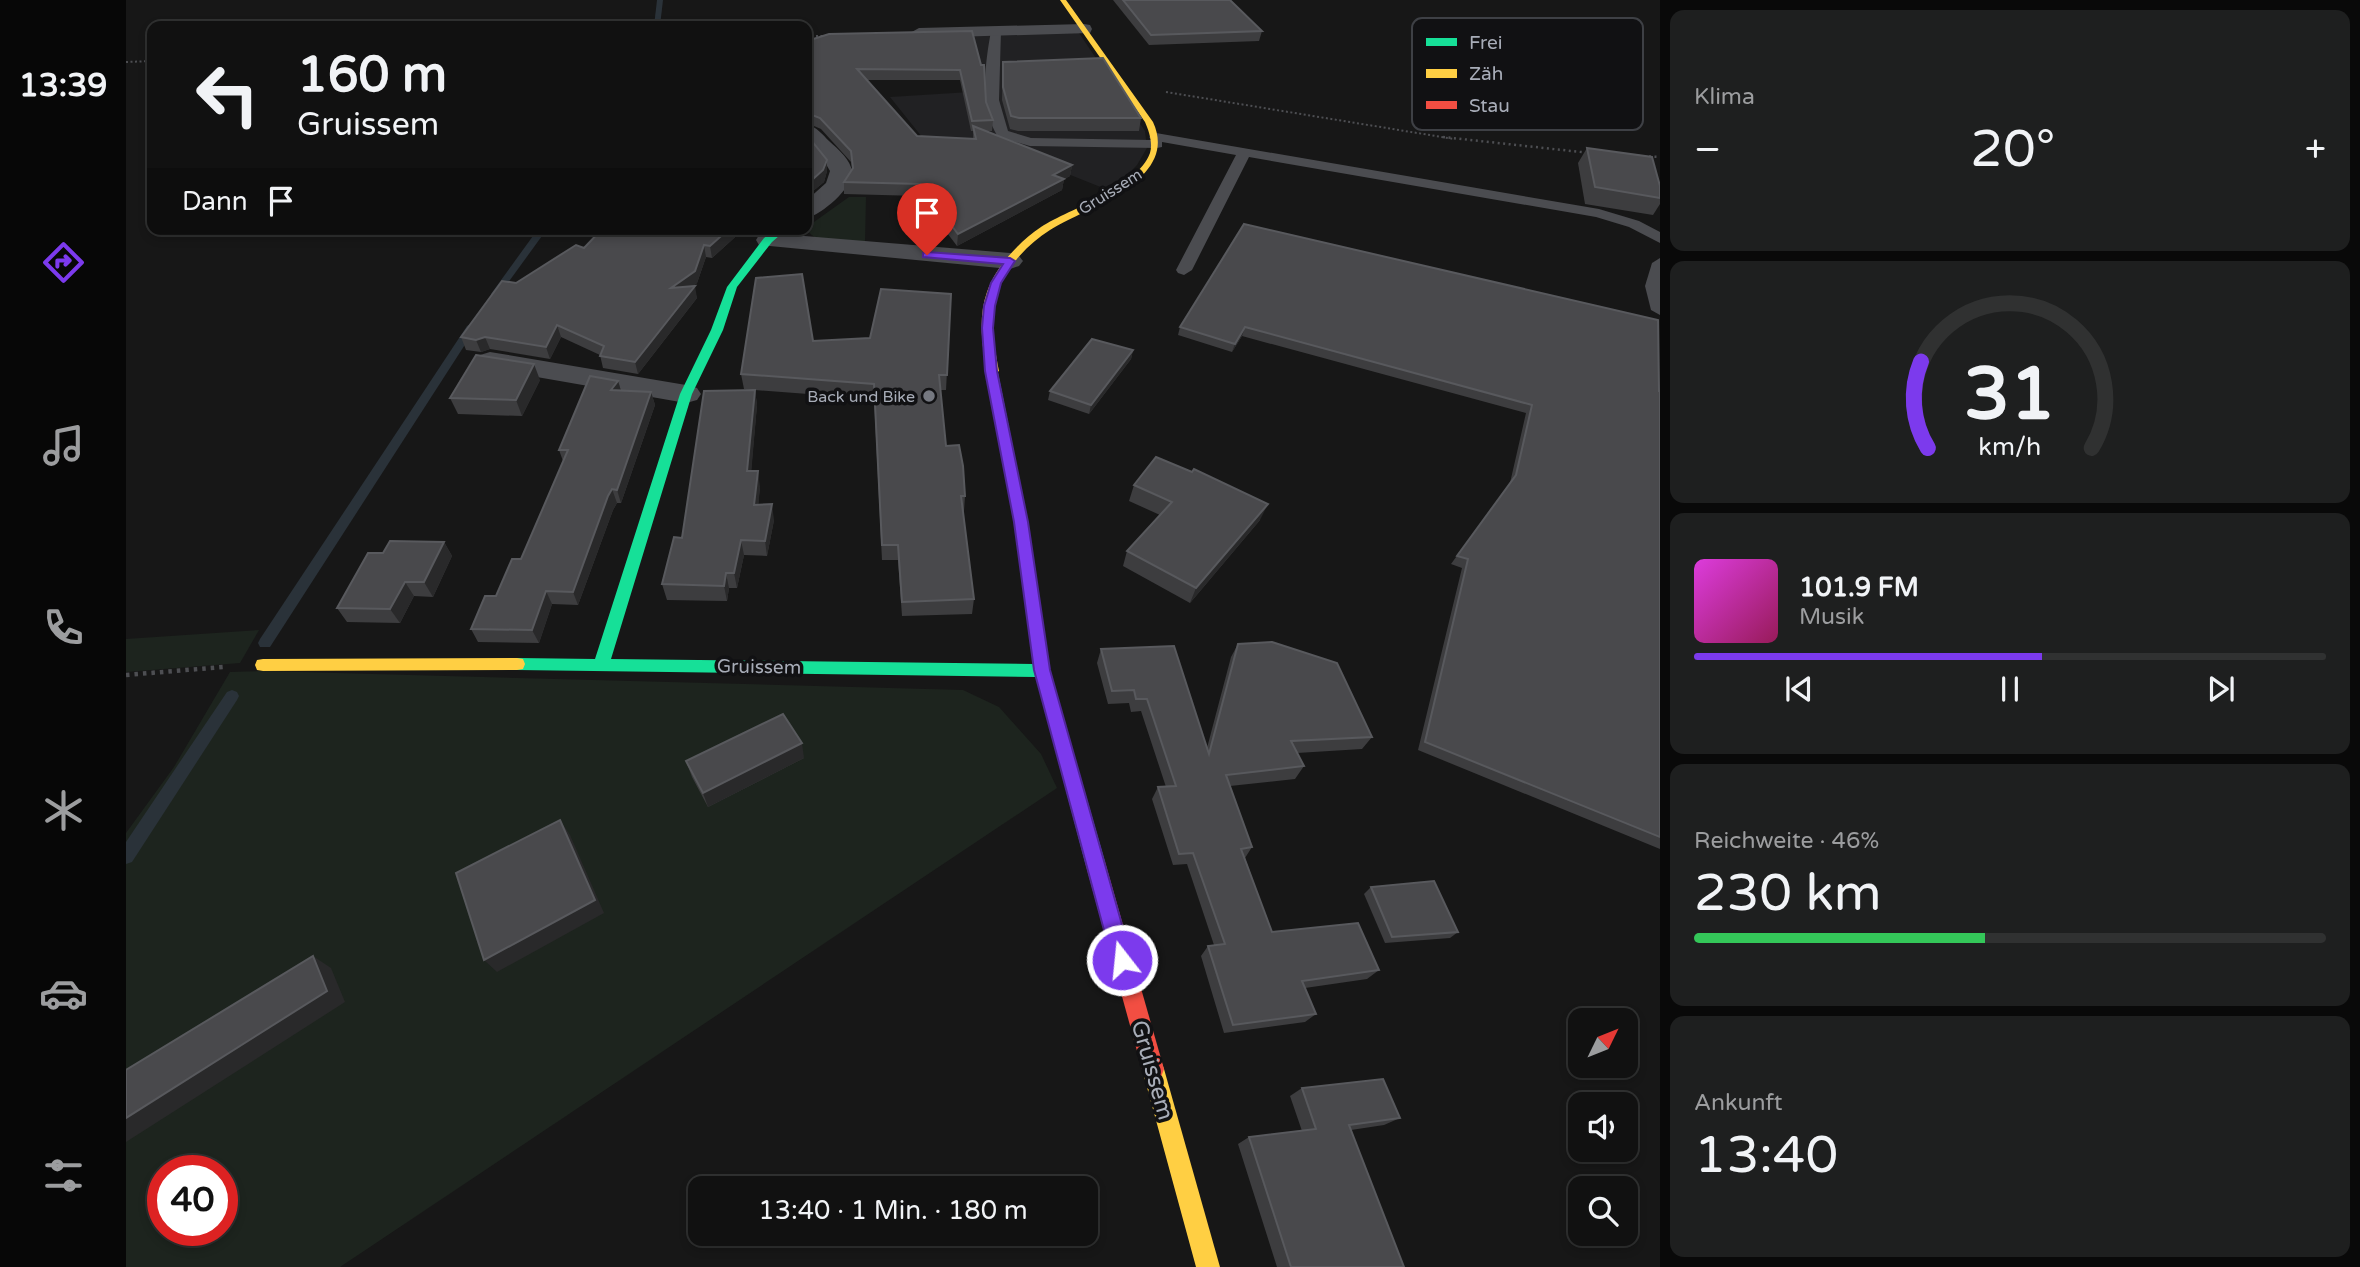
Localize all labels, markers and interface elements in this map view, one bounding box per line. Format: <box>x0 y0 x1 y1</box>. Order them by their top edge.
legend <box>1412 18 1643 130</box>
text: Frei <box>1469 32 1503 54</box>
text: 160 m <box>297 46 447 105</box>
icon: left <box>182 49 273 140</box>
text: Zäh <box>1469 63 1503 85</box>
text: 13:39 <box>19 67 107 105</box>
text: Klima <box>1694 83 1755 111</box>
text: Stau <box>1469 95 1510 117</box>
text: Gruissem <box>297 106 439 144</box>
text: 20° <box>1970 118 2055 181</box>
text: − <box>1694 127 1721 173</box>
text: + <box>2305 127 2326 173</box>
street label: Gruissem <box>1075 165 1146 219</box>
icon: arrive <box>262 182 300 220</box>
pin <box>897 183 957 255</box>
text: Dann <box>182 186 248 217</box>
icon: arrive <box>908 194 946 232</box>
icon: directions <box>39 238 88 287</box>
text: 31 <box>1964 352 2056 440</box>
place label: Back und Bike <box>807 387 915 407</box>
marker: Back und Bike <box>921 388 937 404</box>
icon: music <box>39 421 88 470</box>
text: km/h <box>1979 432 2041 462</box>
text: 101.9 FM <box>1799 572 1919 603</box>
icon: phone <box>39 603 88 652</box>
text: Musik <box>1799 603 1864 631</box>
street label: Gruissem <box>717 655 801 679</box>
icon: previous <box>1780 670 1818 708</box>
icon: pause <box>1991 670 2029 708</box>
icon: next <box>2202 670 2240 708</box>
icon: climate <box>39 786 88 835</box>
text: Reichweite · 46% <box>1694 827 1879 855</box>
text: 230 km <box>1694 862 1882 925</box>
position arrow <box>1085 923 1159 997</box>
icon: car <box>39 969 88 1018</box>
north arrow <box>1568 1008 1638 1078</box>
map controls <box>1568 1008 1638 1246</box>
street label: Gruissem <box>1124 1017 1180 1123</box>
text: Ankunft <box>1694 1089 1783 1117</box>
button: sound <box>1568 1092 1638 1162</box>
text: 13:40 <box>1694 1124 1838 1187</box>
icon: filters <box>39 1151 88 1200</box>
speed limit sign: 40 <box>147 1155 238 1246</box>
button: search <box>1568 1176 1638 1246</box>
text: 13:40 · 1 Min. · 180 m <box>758 1195 1028 1226</box>

